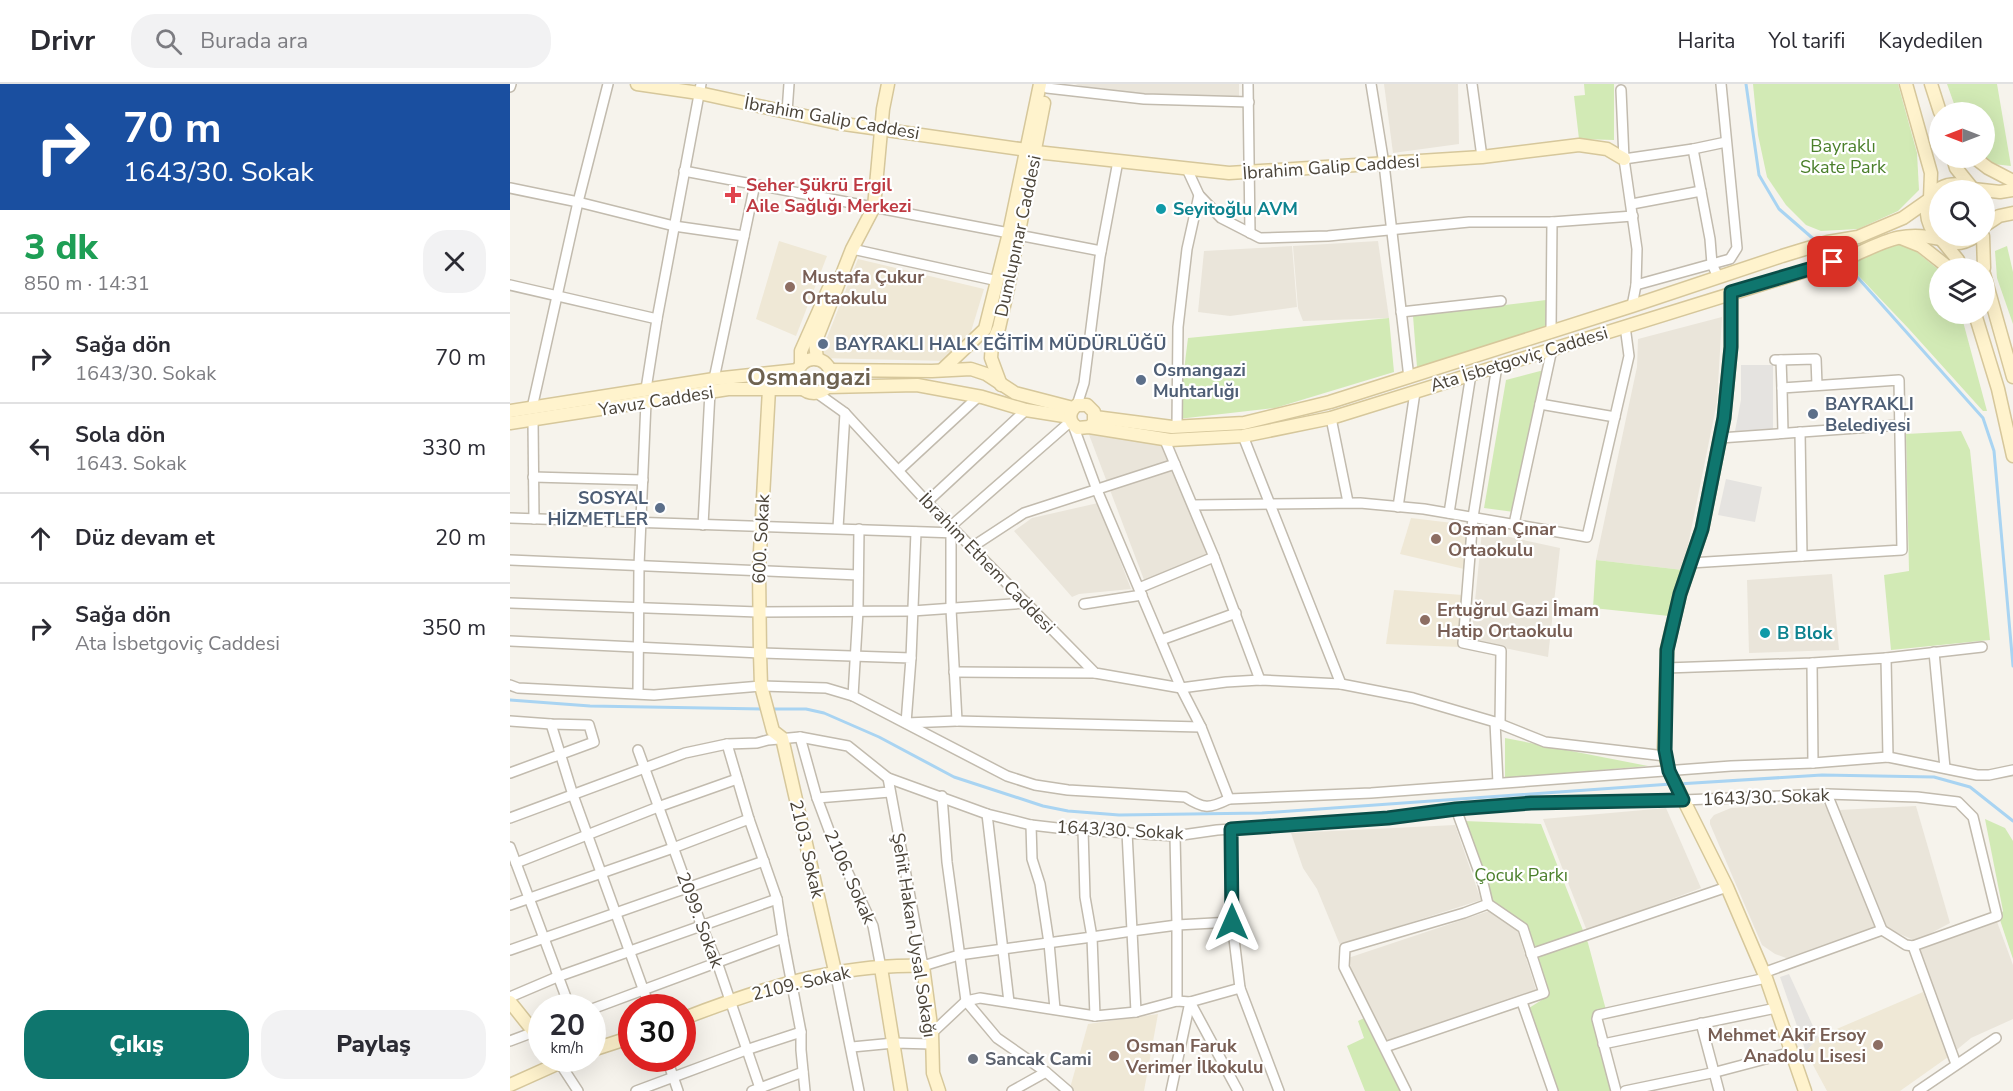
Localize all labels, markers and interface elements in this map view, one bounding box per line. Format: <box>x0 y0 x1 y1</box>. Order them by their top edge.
search box <box>131 14 551 68</box>
text: Drivr <box>30 22 95 60</box>
icon: search <box>152 25 185 58</box>
text: Burada ara <box>200 26 308 56</box>
text: Harita <box>1677 27 1735 55</box>
text: Yol tarifi <box>1768 27 1845 55</box>
text: Kaydedilen <box>1878 27 1983 55</box>
street label: İbrahim Galip Caddesi <box>743 91 921 145</box>
text: 70 m <box>123 100 222 157</box>
north arrow <box>1929 102 1995 168</box>
map controls <box>1929 102 1995 324</box>
icon: right <box>24 108 102 186</box>
park label: Bayraklı Skate Park <box>1800 134 1887 179</box>
street label: İbrahim Galip Caddesi <box>1242 149 1420 185</box>
street label: Dumlupınar Caddesi <box>989 153 1047 319</box>
text: 1643/30. Sokak <box>123 154 314 191</box>
place label: Seher Şükrü Ergil Aile Sağlığı Merkezi <box>746 173 912 218</box>
button: search <box>1929 180 1995 246</box>
marker: Seher Şükrü Ergil Aile Sağlığı Merkezi <box>724 186 742 204</box>
place label: Seyitoğlu AVM <box>1173 197 1298 221</box>
marker: Seyitoğlu AVM <box>1154 202 1168 216</box>
text: 3 dk <box>24 223 98 272</box>
button: close <box>423 230 486 293</box>
pin <box>1807 236 1858 287</box>
icon: arrive <box>1816 245 1849 278</box>
button: layers <box>1929 258 1995 324</box>
place label: Mustafa Çukur Ortaokulu <box>802 265 924 310</box>
text: 850 m · 14:31 <box>24 270 150 297</box>
marker: Mustafa Çukur Ortaokulu <box>783 280 797 294</box>
street label: Ata İsbetgoviç Caddesi <box>1427 321 1611 397</box>
text: Sağa dön <box>75 330 171 360</box>
place label: BAYRAKLI HALK EĞİTİM MÜDÜRLÜĞÜ <box>835 332 1166 356</box>
marker: BAYRAKLI HALK EĞİTİM MÜDÜRLÜĞÜ <box>816 337 830 351</box>
icon: right <box>24 342 57 375</box>
text: 70 m <box>435 343 486 373</box>
place label: Osmangazi Muhtarlığı <box>1153 358 1246 403</box>
text: 1643/30. Sokak <box>75 360 216 387</box>
district label: Osmangazi <box>747 361 871 393</box>
marker: Osmangazi Muhtarlığı <box>1134 373 1148 387</box>
street label: Yavuz Caddesi <box>596 380 715 422</box>
place label: BAYRAKLI Belediyesi <box>1825 392 1914 437</box>
marker: BAYRAKLI Belediyesi <box>1806 407 1820 421</box>
text: Sola dön <box>75 420 165 450</box>
icon: left <box>24 432 57 465</box>
text: 330 m <box>422 433 486 463</box>
text: 1643. Sokak <box>75 450 187 477</box>
place label: SOSYAL HİZMETLER <box>547 486 649 531</box>
street label: İbrahim Ethem Caddesi <box>914 488 1060 638</box>
street label: 600. Sokak <box>747 493 775 584</box>
marker: SOSYAL HİZMETLER <box>653 501 667 515</box>
place label: Osman Çınar Ortaokulu <box>1448 517 1556 562</box>
icon: ahead <box>24 522 57 555</box>
text: Düz devam et <box>75 523 215 553</box>
text: 20 m <box>435 523 486 553</box>
marker: Osman Çınar Ortaokulu <box>1429 532 1443 546</box>
place label: Ertuğrul Gazi İmam Hatip Ortaokulu <box>1437 598 1599 643</box>
text: Sağa dön <box>75 600 171 630</box>
icon: right <box>24 612 57 645</box>
text: 350 m <box>422 613 486 643</box>
marker: Ertuğrul Gazi İmam Hatip Ortaokulu <box>1418 613 1432 627</box>
place label: B Blok <box>1777 621 1833 645</box>
marker: B Blok <box>1758 626 1772 640</box>
text: Ata İsbetgoviç Caddesi <box>75 630 280 657</box>
street label: 1643/30. Sokak <box>1702 783 1831 811</box>
street label: 2103. Sokak <box>784 797 830 902</box>
street label: 1643/30. Sokak <box>1056 815 1185 845</box>
street label: 2106. Sokak <box>819 826 882 929</box>
street label: Şehit Hakan Uysal Sokağı <box>886 831 942 1039</box>
park label: Çocuk Parkı <box>1474 863 1568 887</box>
street label: 2099. Sokak <box>671 869 730 972</box>
position arrow <box>1200 890 1264 954</box>
street label: 2109. Sokak <box>749 960 854 1006</box>
speed limit sign: 30 <box>618 994 696 1072</box>
text: 20 <box>549 1005 585 1046</box>
button: Çıkış <box>24 1010 249 1079</box>
button: Paylaş <box>261 1010 486 1079</box>
place label: Mehmet Akif Ersoy Anadolu Lisesi <box>1708 1023 1867 1068</box>
place label: Osman Faruk Verimer İlkokulu <box>1125 1034 1263 1079</box>
text: km/h <box>550 1038 584 1058</box>
marker: Mehmet Akif Ersoy Anadolu Lisesi <box>1871 1038 1885 1052</box>
place label: Sancak Cami <box>985 1047 1092 1071</box>
marker: Osman Faruk Verimer İlkokulu <box>1107 1049 1121 1063</box>
marker: Sancak Cami <box>966 1052 980 1066</box>

